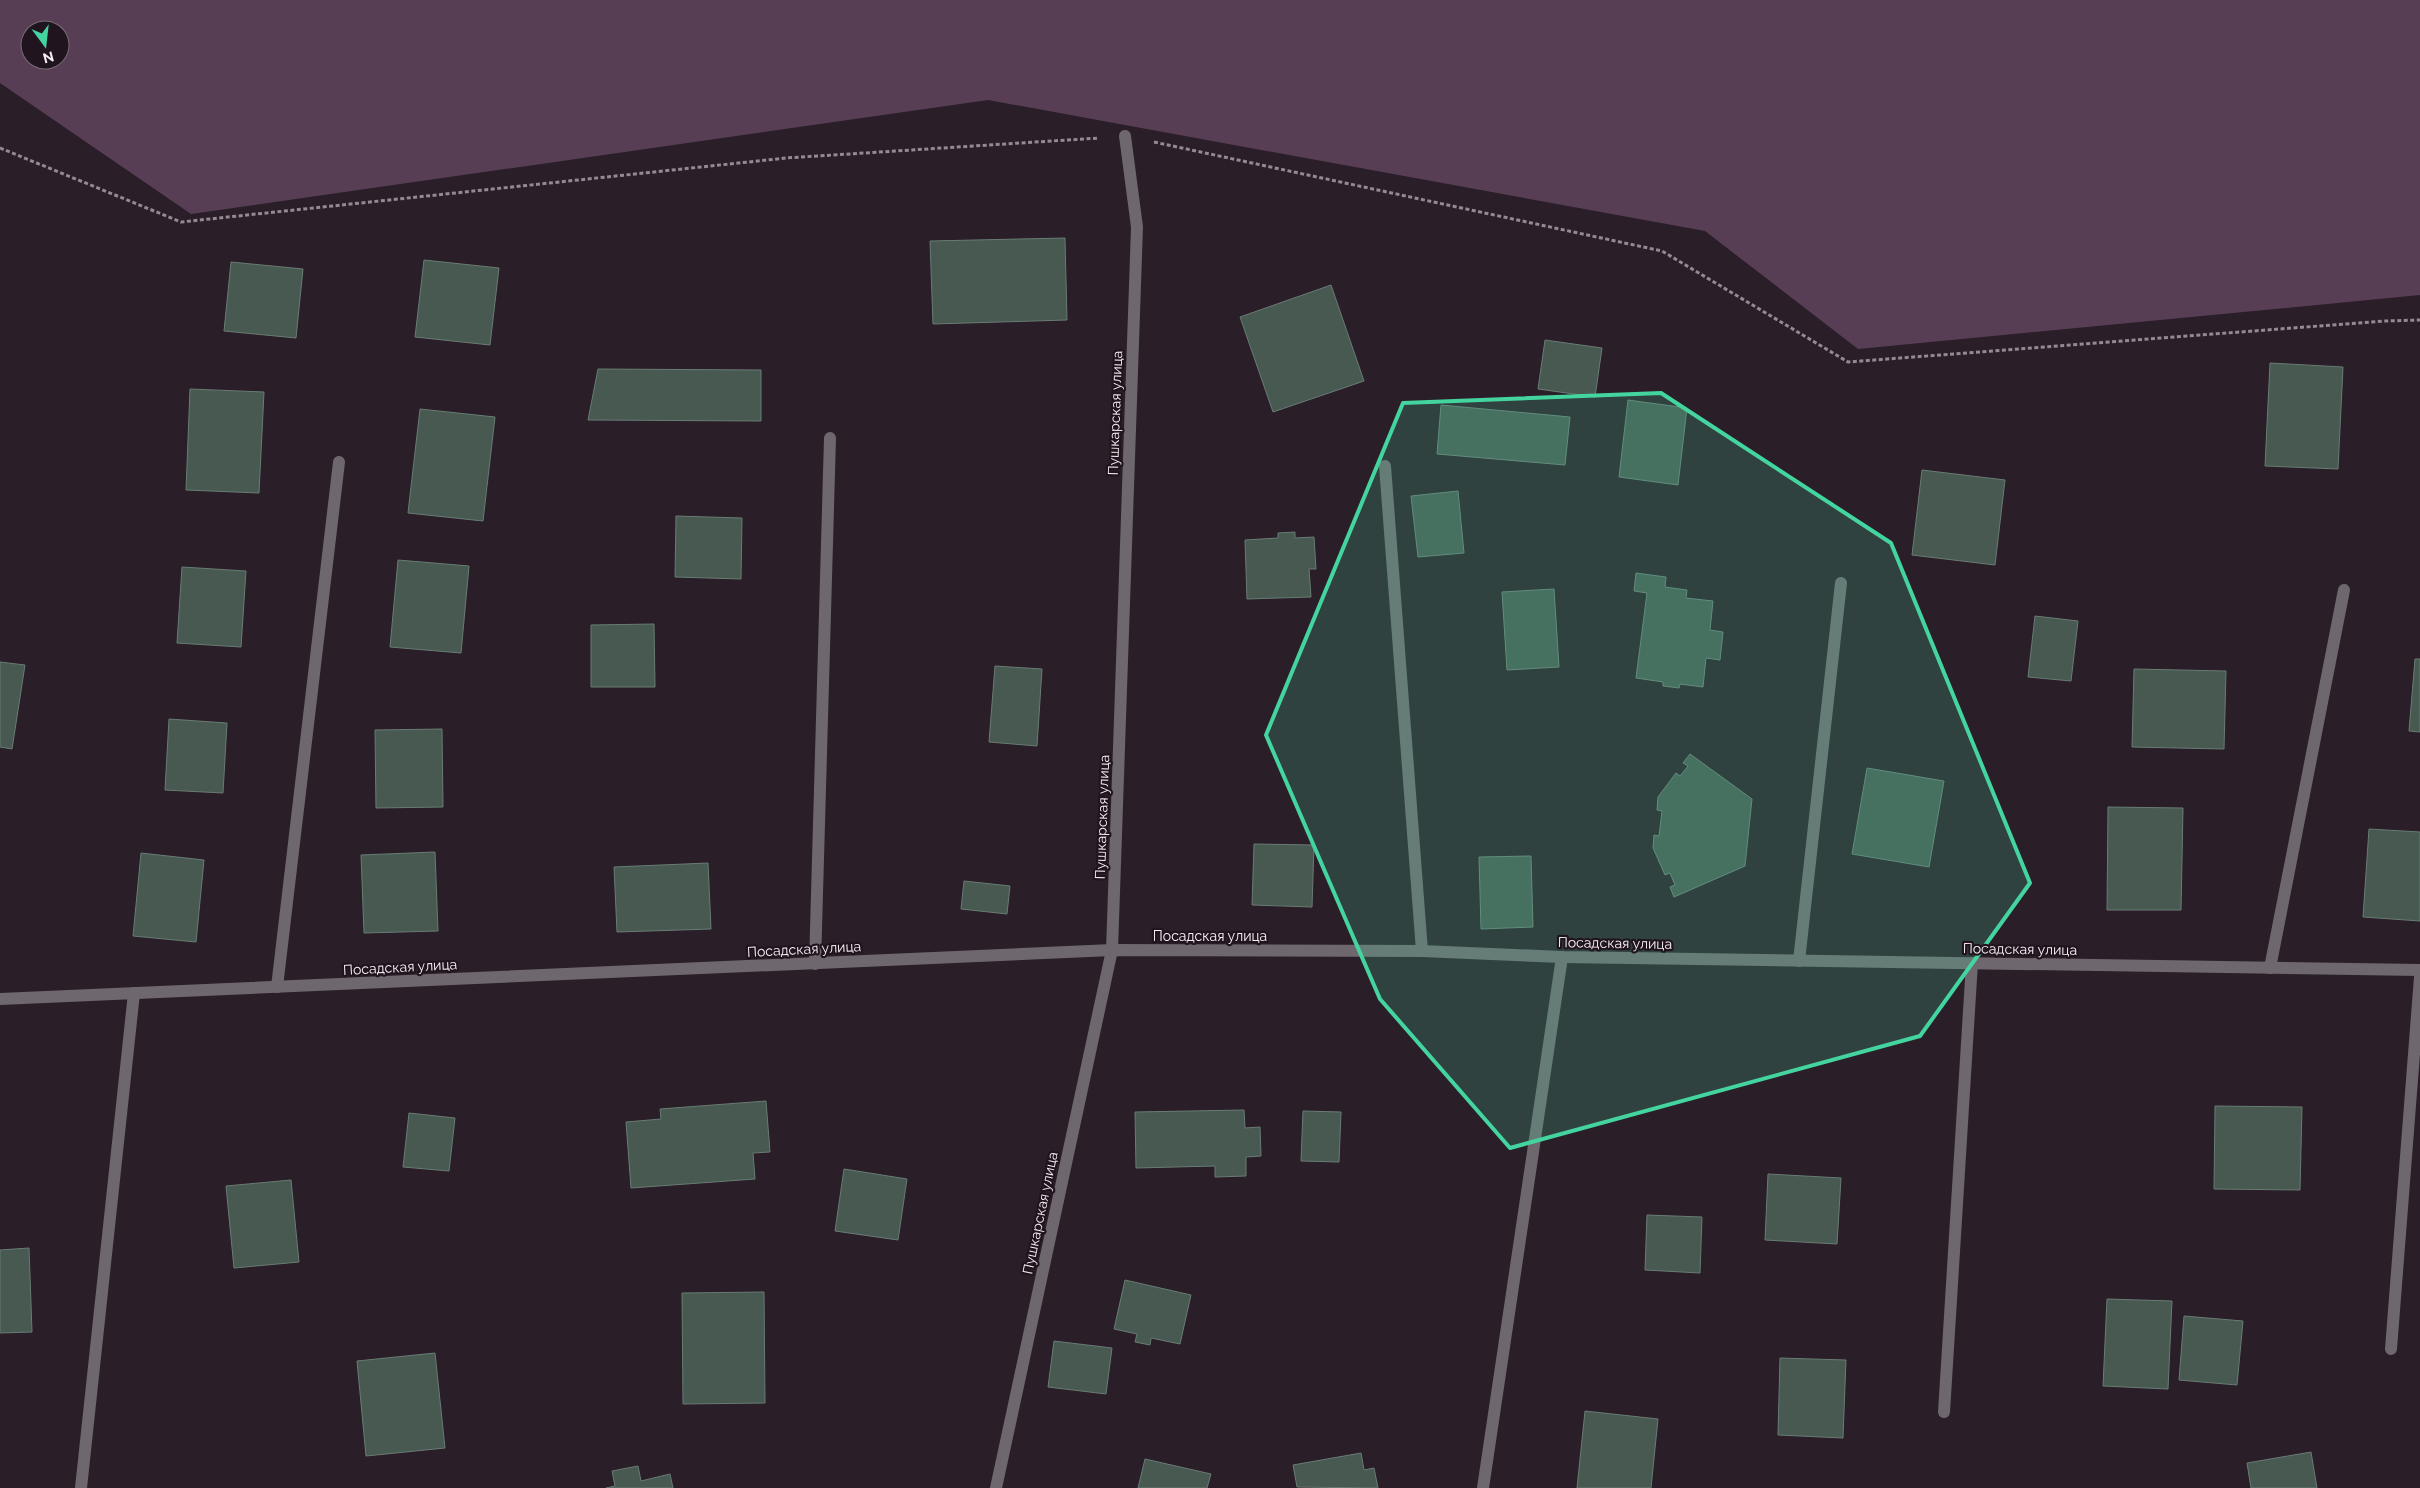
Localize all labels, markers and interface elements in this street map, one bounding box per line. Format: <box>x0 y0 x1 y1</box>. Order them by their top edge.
north arrow <box>20 20 70 70</box>
text: N <box>41 48 56 67</box>
street label: Пушкарская улица <box>1105 350 1125 476</box>
street label: Пушкарская улица <box>1092 754 1112 880</box>
street label: Посадская улица <box>1153 928 1267 944</box>
street label: Посадская улица <box>1558 934 1672 952</box>
street label: Посадская улица <box>746 938 862 960</box>
street label: Посадская улица <box>1963 940 2077 958</box>
street label: Посадская улица <box>342 956 458 978</box>
street label: Пушкарская улица <box>1019 1150 1061 1276</box>

